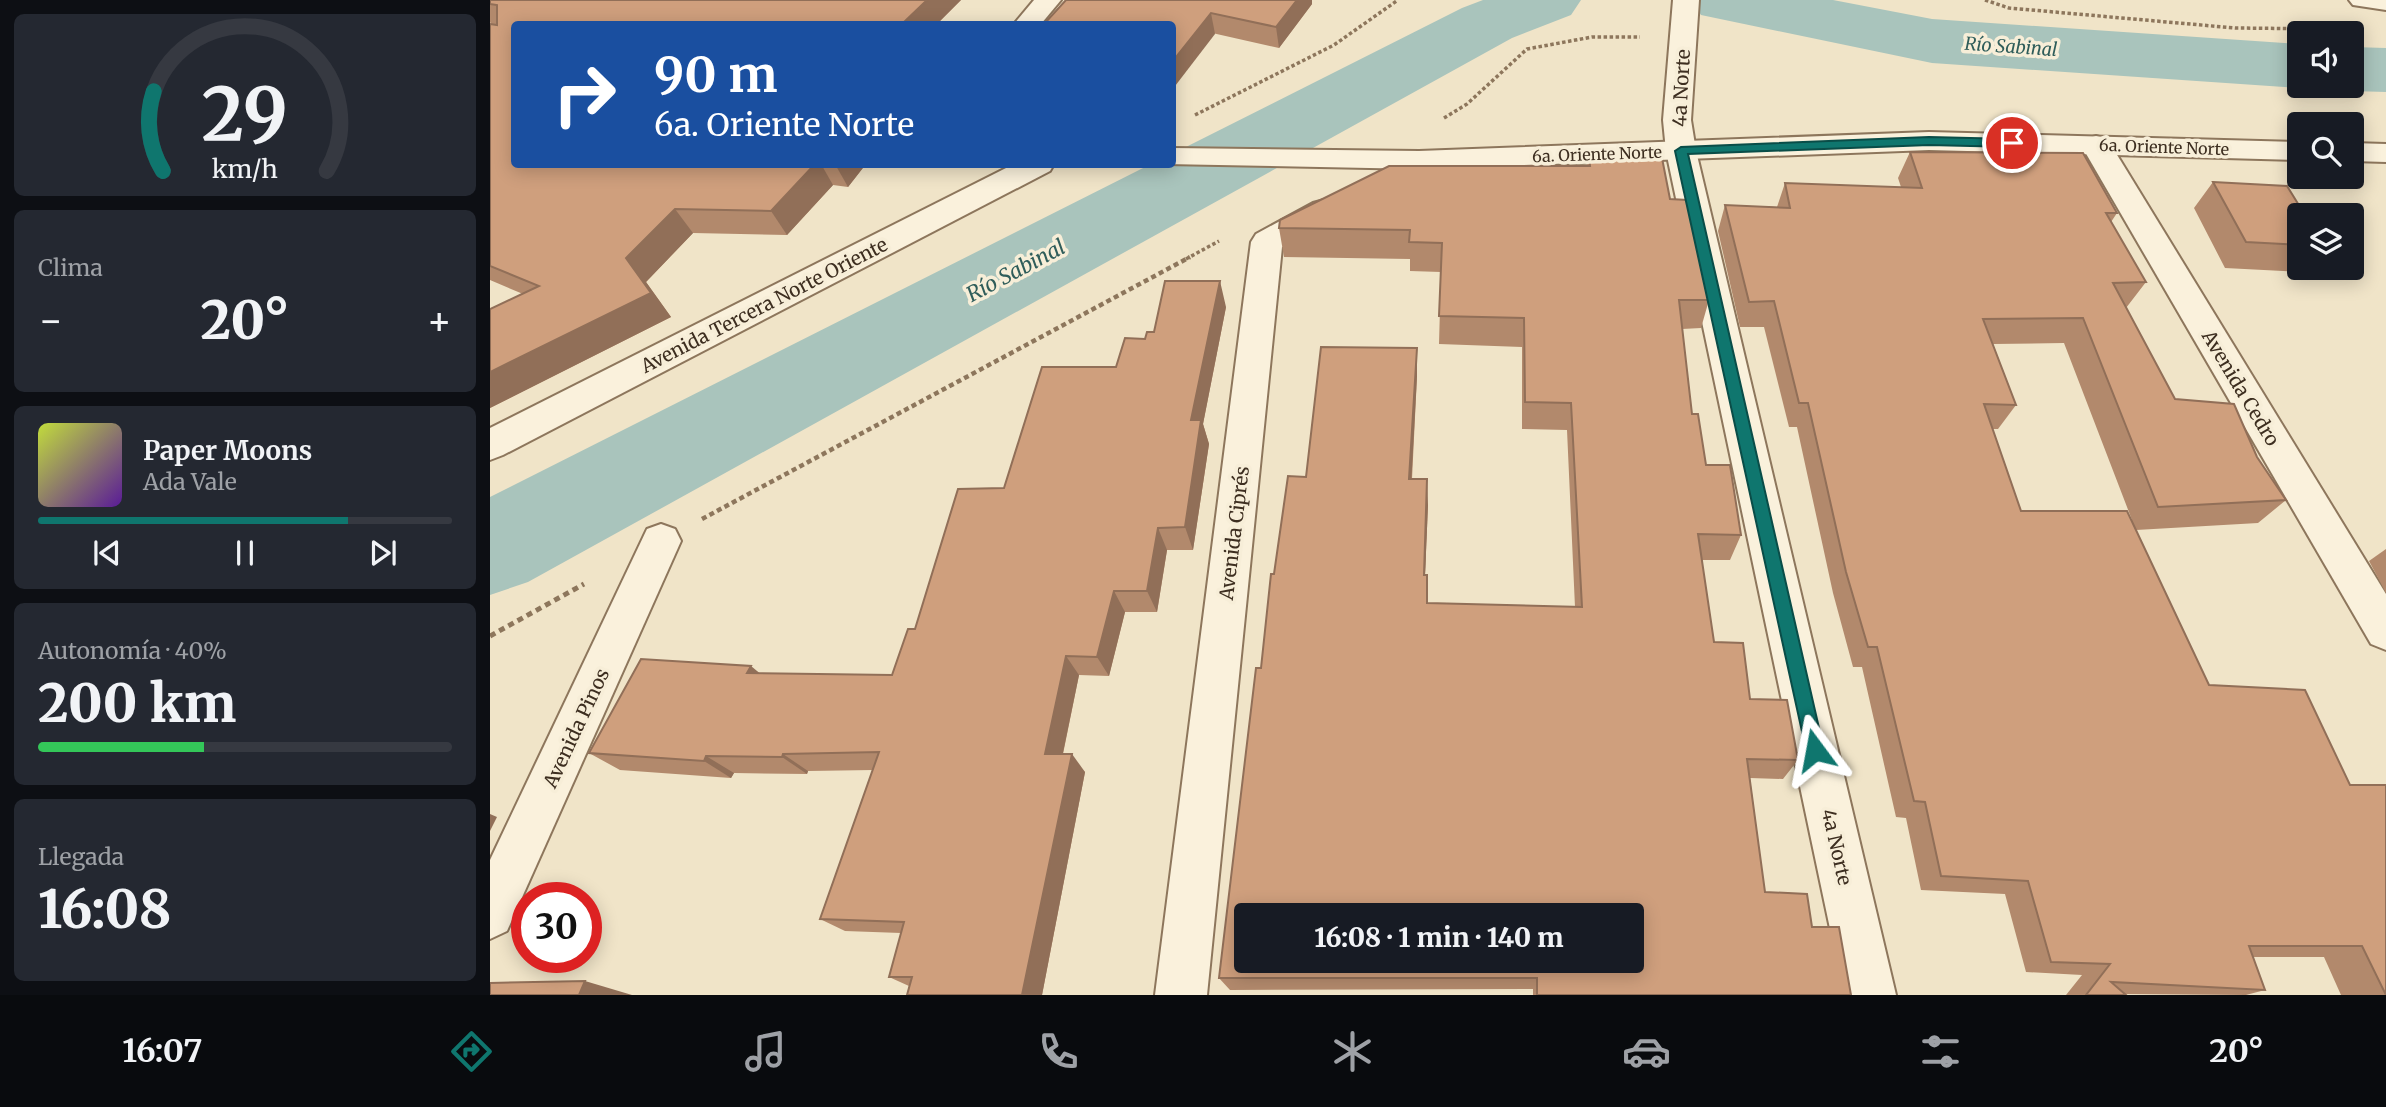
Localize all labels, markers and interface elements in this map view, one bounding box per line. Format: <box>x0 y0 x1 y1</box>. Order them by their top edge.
map controls <box>2287 21 2364 280</box>
button: sound <box>2287 21 2364 98</box>
water label: Río Sabinal <box>1964 32 2058 61</box>
text: 90 m <box>654 44 778 105</box>
street label: 4a Norte <box>1667 48 1695 127</box>
icon: right <box>539 49 630 140</box>
text: 29 <box>202 69 288 161</box>
text: 6a. Oriente Norte <box>654 105 914 145</box>
button: search <box>2287 112 2364 189</box>
pin <box>1982 113 2042 173</box>
icon: arrive <box>1993 124 2031 162</box>
street label: 6a. Oriente Norte <box>2099 135 2229 159</box>
street label: 6a. Oriente Norte <box>1532 142 1662 166</box>
text: km/h <box>212 153 278 185</box>
button: layers <box>2287 203 2364 280</box>
street label: Avenida Tercera Norte Oriente <box>636 232 892 378</box>
water label: Río Sabinal <box>962 233 1070 308</box>
text: Clima <box>38 253 103 282</box>
text: 20° <box>201 288 289 353</box>
text: − <box>38 297 63 344</box>
text: + <box>427 297 452 344</box>
street label: Avenida Cedro <box>2197 325 2285 450</box>
text: Paper Moons <box>143 434 312 467</box>
street label: Avenida Ciprés <box>1214 465 1254 602</box>
text: Ada Vale <box>143 467 237 496</box>
icon: previous <box>88 534 126 572</box>
icon: pause <box>226 534 264 572</box>
icon: next <box>364 534 402 572</box>
text: Autonomía · 40% <box>38 636 227 665</box>
street label: Avenida Pinos <box>537 664 614 792</box>
text: 200 km <box>38 671 236 736</box>
position arrow <box>1778 713 1852 787</box>
street label: 4a Norte <box>1817 806 1857 888</box>
text: Llegada <box>38 842 124 871</box>
text: 16:08 <box>38 877 172 942</box>
speed limit sign: 30 <box>511 882 602 973</box>
text: 16:08 · 1 min · 140 m <box>1314 921 1564 954</box>
icon: directions <box>447 1027 496 1076</box>
icon: music <box>741 1027 790 1076</box>
icon: phone <box>1034 1027 1083 1076</box>
icon: climate <box>1328 1027 1377 1076</box>
icon: car <box>1622 1027 1671 1076</box>
icon: filters <box>1916 1027 1965 1076</box>
text: 16:07 <box>122 1031 202 1071</box>
text: 20° <box>2209 1031 2264 1071</box>

